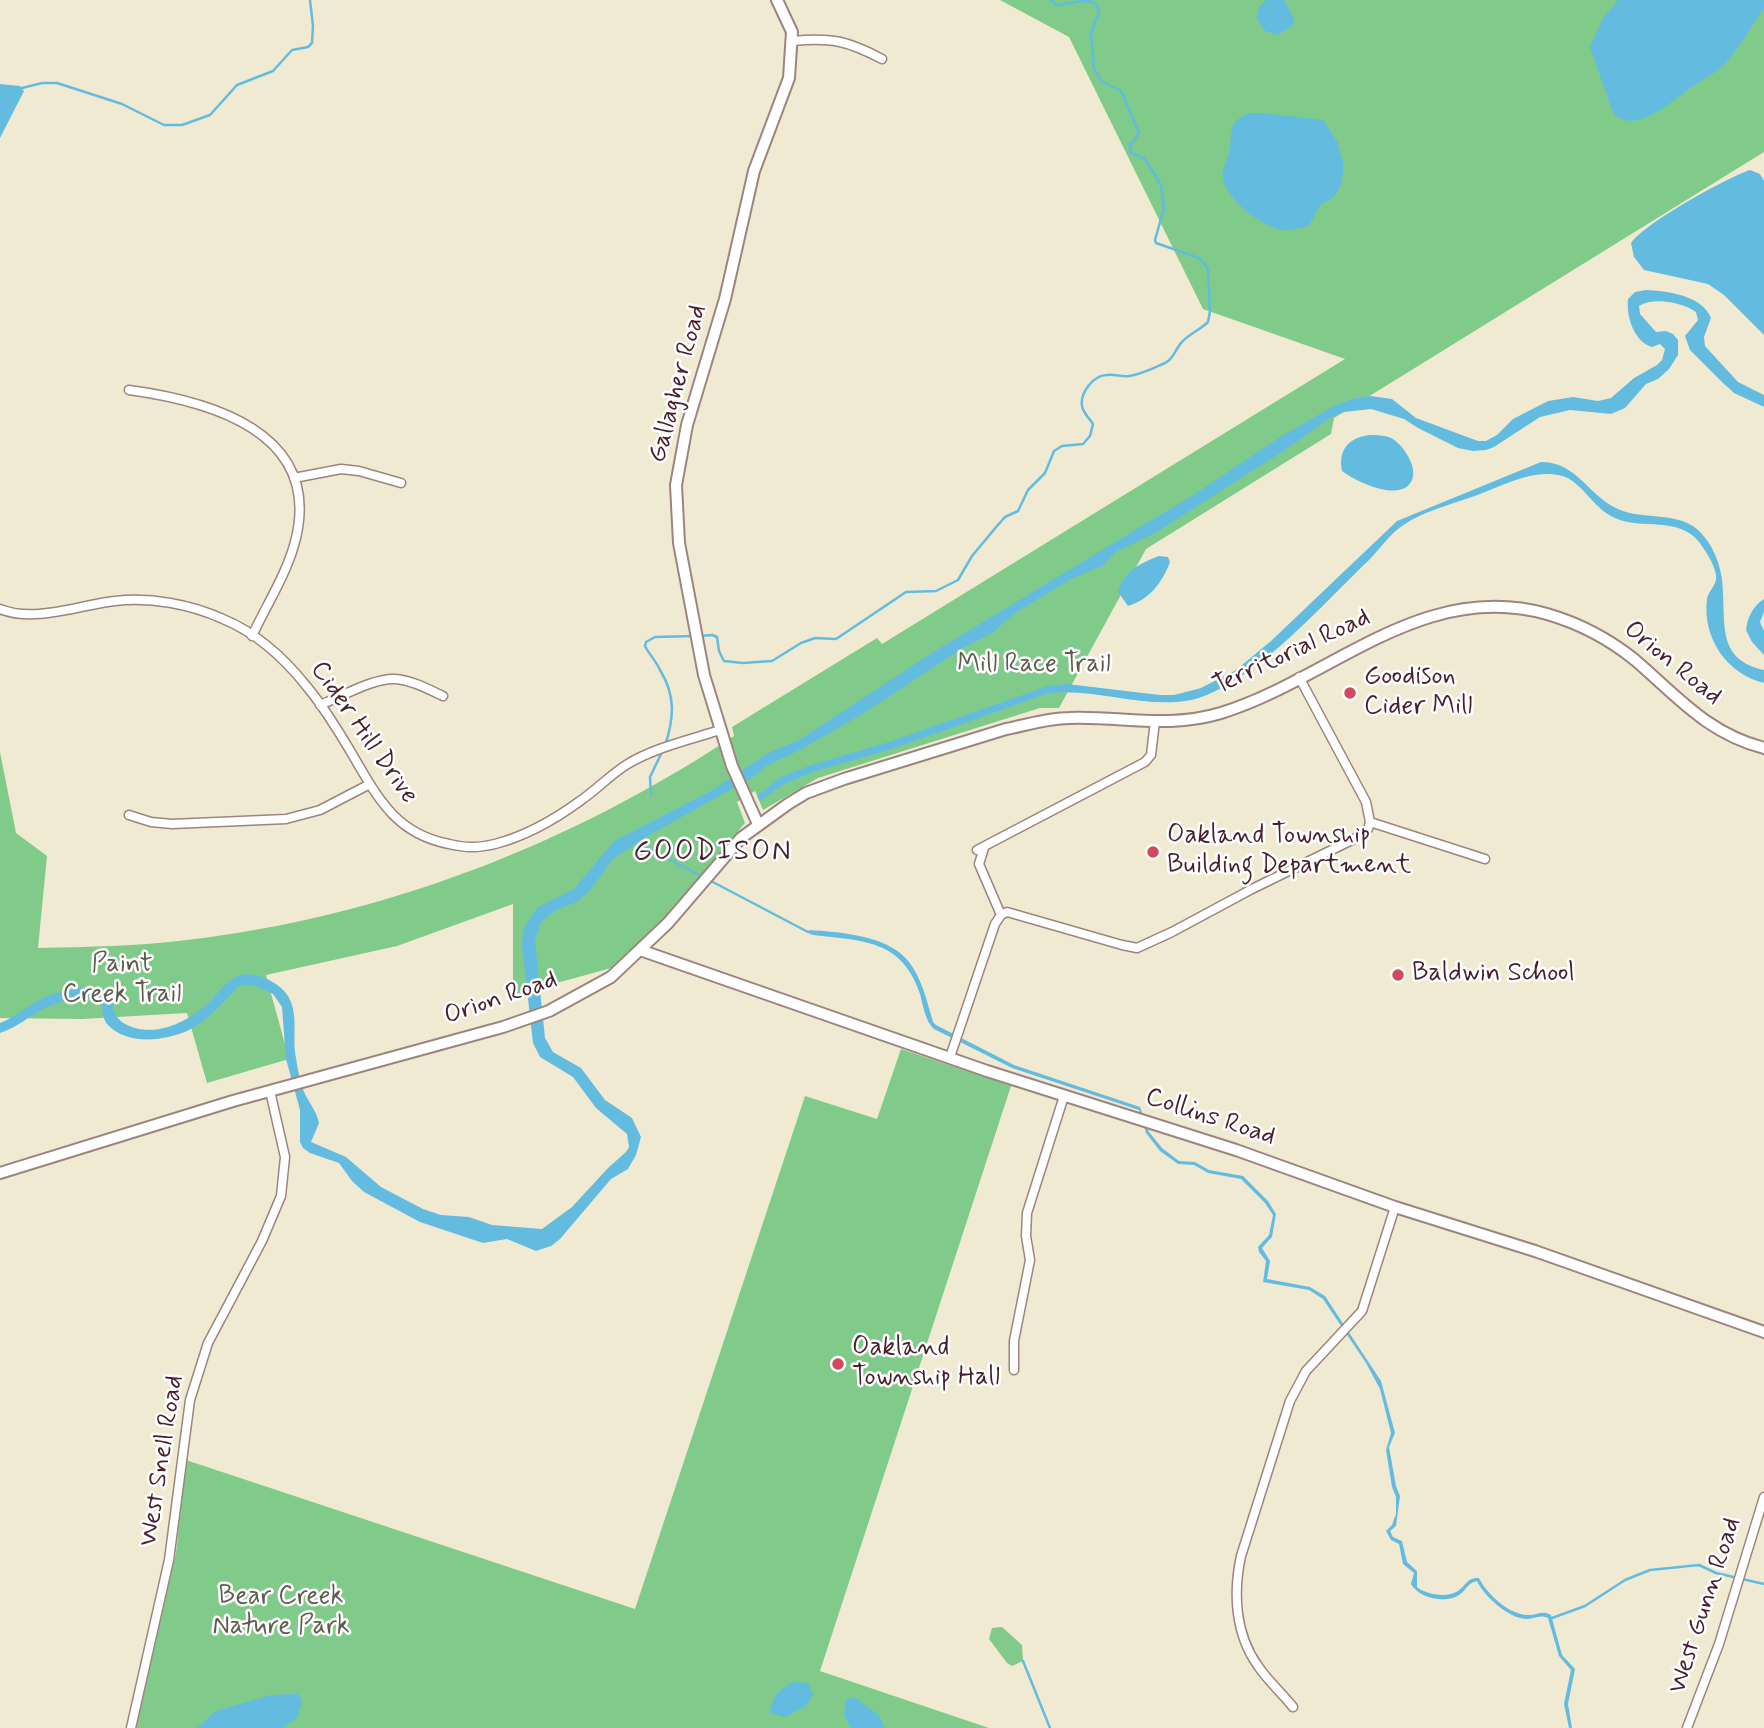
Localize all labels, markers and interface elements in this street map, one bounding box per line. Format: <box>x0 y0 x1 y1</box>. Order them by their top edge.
street label: Gallagher Road <box>643 302 715 466</box>
street label: Territorial Road <box>1208 603 1376 703</box>
street label: Orion Road <box>1617 615 1727 713</box>
park label: Mill Race Trail <box>957 650 1111 682</box>
street label: Cider Hill Drive <box>302 656 424 810</box>
place label: Goodison Cider Mill <box>1364 662 1473 724</box>
marker: Goodison Cider Mill <box>1342 685 1358 701</box>
place label: Oakland Township Building Department <box>1167 821 1411 882</box>
district label: GOODISON <box>638 836 788 870</box>
marker: Oakland Township Building Department <box>1145 844 1161 860</box>
park label: Paint Creek Trail <box>62 950 182 1012</box>
place label: Baldwin School <box>1412 959 1575 991</box>
street label: Orion Road <box>440 965 562 1033</box>
marker: Baldwin School <box>1390 967 1406 983</box>
street label: Collins Road <box>1141 1082 1279 1154</box>
place label: Oakland Township Hall <box>852 1333 1000 1394</box>
marker: Oakland Township Hall <box>830 1356 846 1372</box>
street label: West Snell Road <box>134 1373 192 1549</box>
street label: West Gunn Road <box>1663 1514 1749 1698</box>
park label: Bear Creek Nature Park <box>212 1582 350 1644</box>

